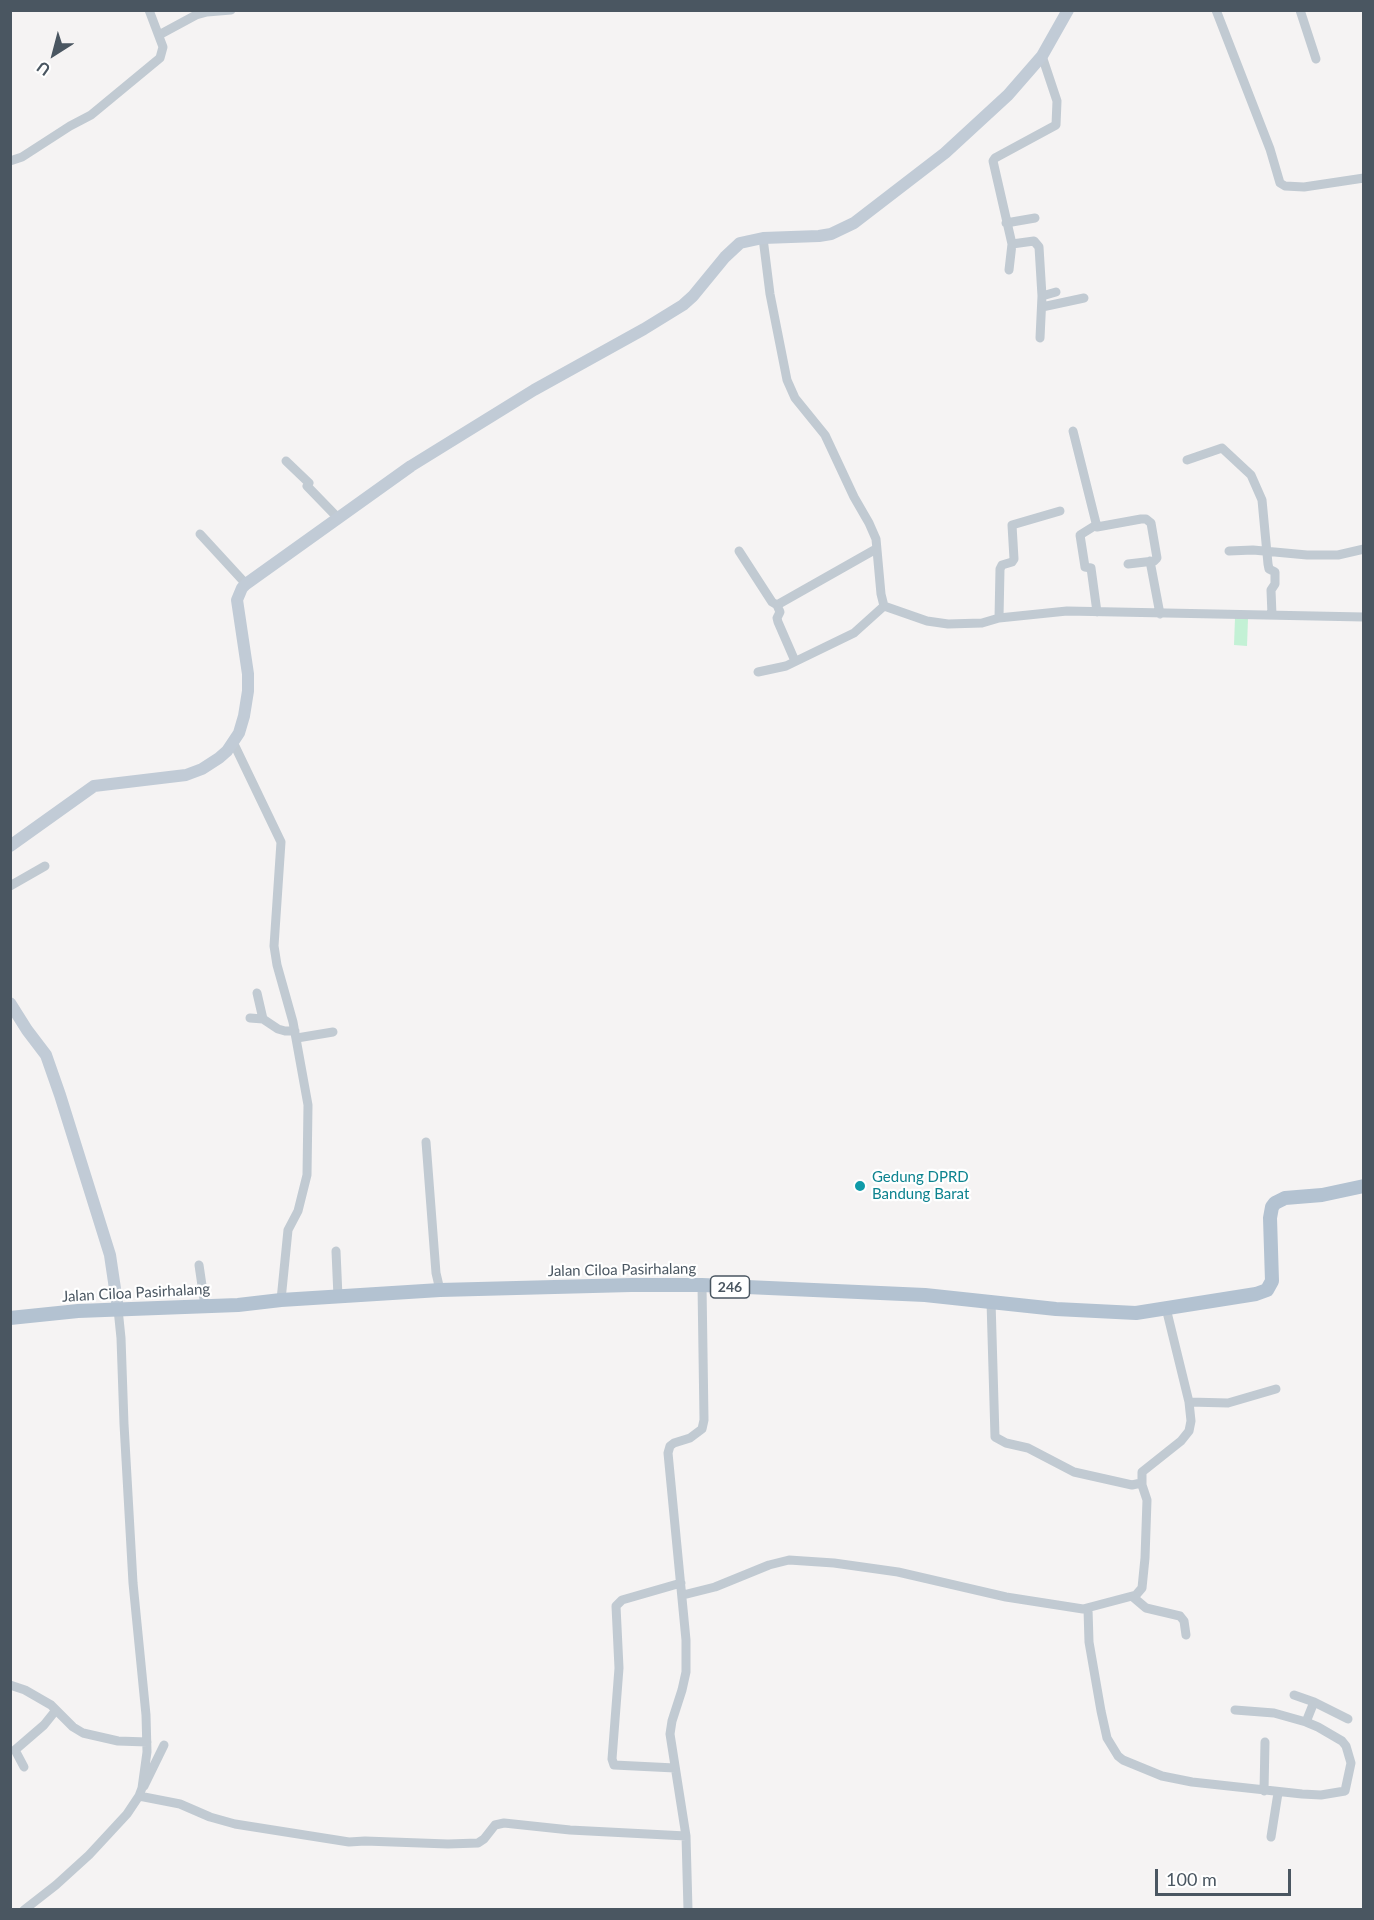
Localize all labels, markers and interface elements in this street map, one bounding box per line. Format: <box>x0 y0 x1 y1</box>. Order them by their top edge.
north arrow <box>24 24 84 84</box>
text: U <box>33 58 54 80</box>
place label: Gedung DPRD Bandung Barat <box>872 1168 969 1203</box>
marker: Gedung DPRD Bandung Barat <box>853 1179 867 1193</box>
street label: Jalan Ciloa Pasirhalang <box>548 1260 696 1280</box>
road number: 246 <box>710 1276 750 1298</box>
street label: Jalan Ciloa Pasirhalang <box>61 1280 211 1306</box>
scale bar <box>1158 1857 1294 1895</box>
text: 100 m <box>1166 1868 1217 1890</box>

